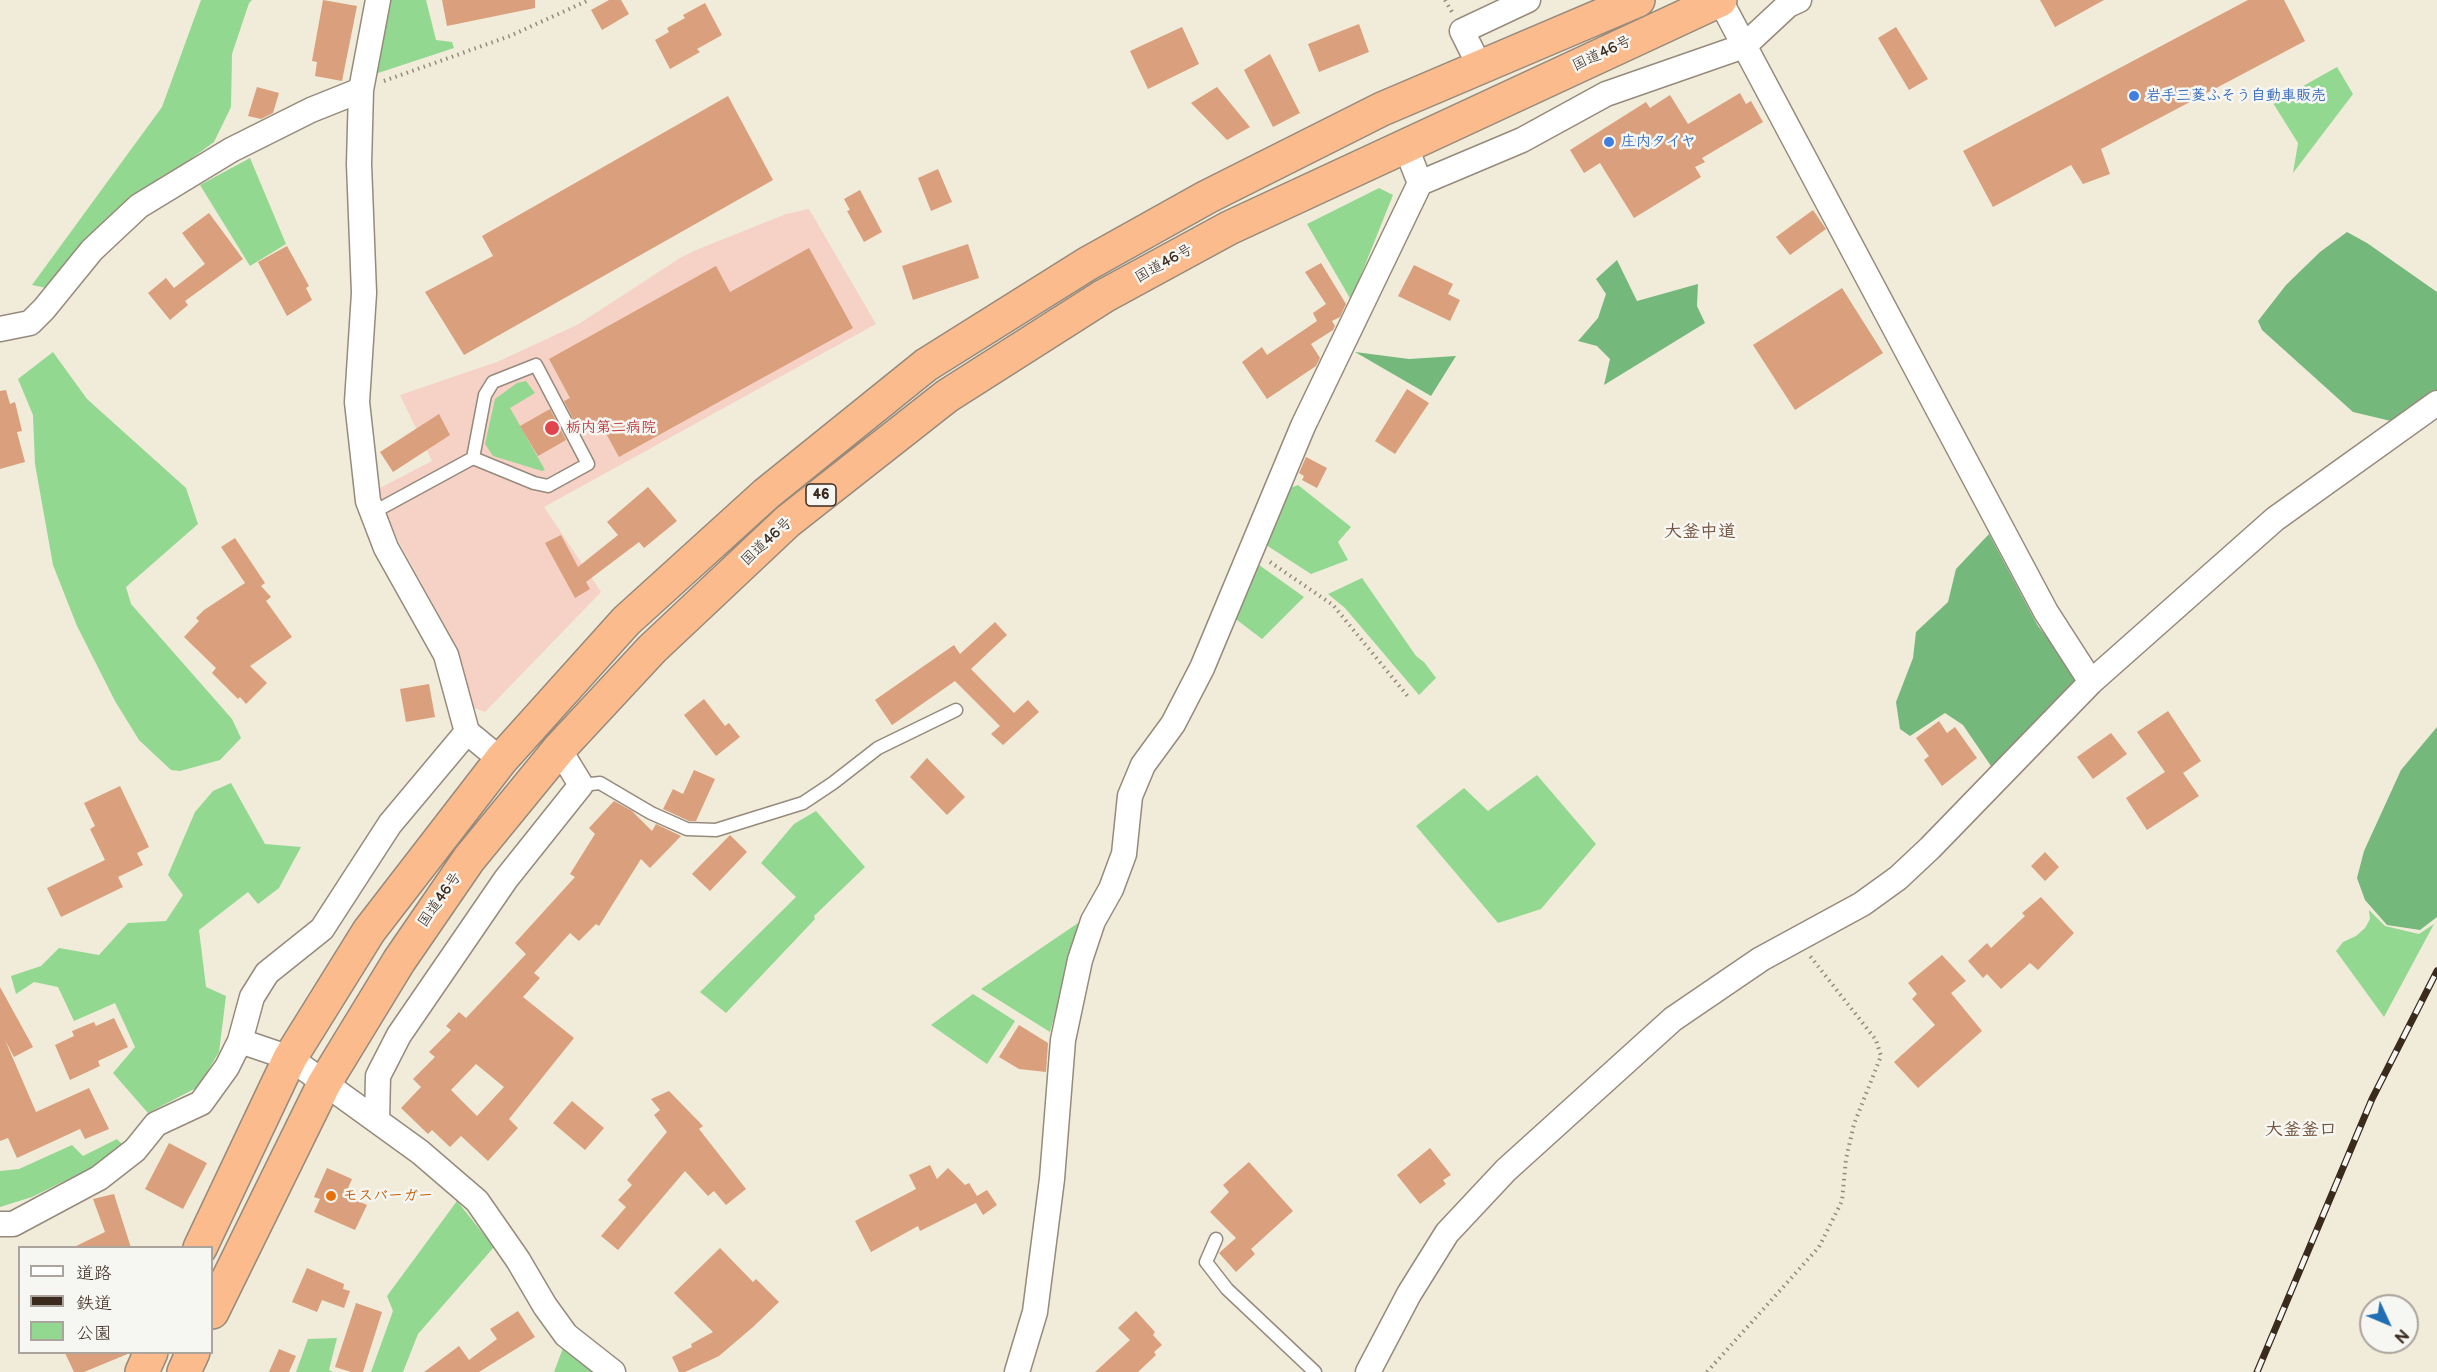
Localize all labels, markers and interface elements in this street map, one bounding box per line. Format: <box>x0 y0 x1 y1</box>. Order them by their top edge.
street label: 国道46号 <box>1570 32 1634 76</box>
place label: 岩手三菱ふそう自動車販売 <box>2146 87 2326 105</box>
marker: 岩手三菱ふそう自動車販売 <box>2127 89 2141 103</box>
place label: 庄内タイヤ <box>1621 133 1696 151</box>
marker: 庄内タイヤ <box>1602 135 1616 149</box>
street label: 国道46号 <box>1132 241 1196 287</box>
marker: 栃内第二病院 <box>543 419 561 437</box>
place label: 栃内第二病院 <box>566 419 656 437</box>
road number: 46 <box>806 484 836 506</box>
street label: 国道46号 <box>738 514 796 570</box>
district label: 大釜中道 <box>1664 521 1736 543</box>
street label: 国道46号 <box>414 869 466 931</box>
district label: 大釜釜口 <box>2265 1119 2337 1141</box>
place label: モスバーガー <box>343 1187 433 1205</box>
marker: モスバーガー <box>324 1189 338 1203</box>
legend <box>18 1246 213 1354</box>
text: 道路 <box>76 1263 112 1284</box>
text: 鉄道 <box>76 1293 112 1314</box>
north arrow <box>2359 1294 2419 1354</box>
text: 公園 <box>76 1323 112 1344</box>
text: N <box>2390 1325 2412 1346</box>

